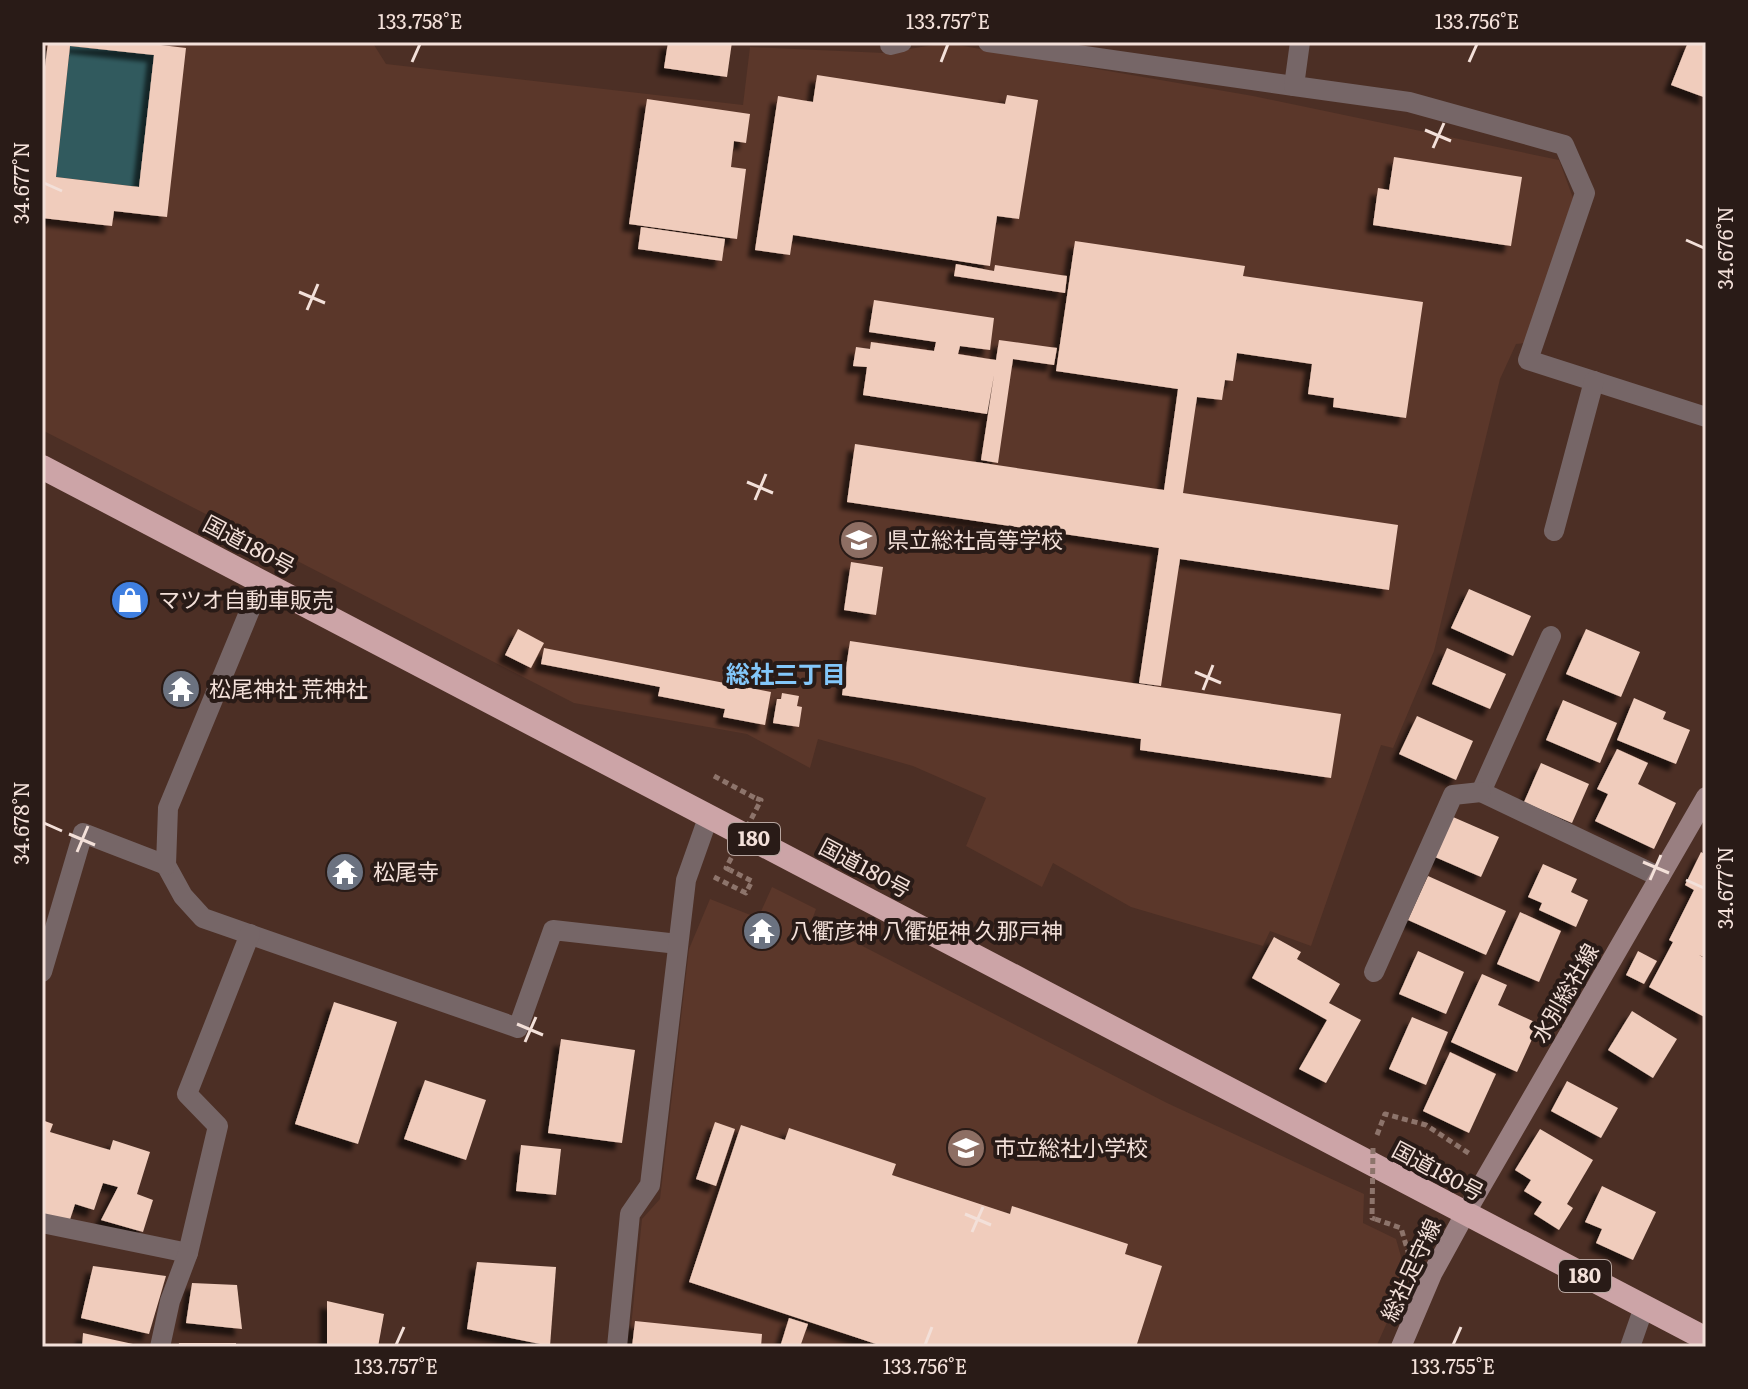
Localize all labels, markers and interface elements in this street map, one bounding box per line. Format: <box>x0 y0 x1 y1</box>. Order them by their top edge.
text: 133.758°E <box>378 5 462 35</box>
text: 133.757°E <box>906 5 990 35</box>
text: 133.756°E <box>1435 5 1519 35</box>
text: 34.677°N <box>5 142 35 224</box>
text: 34.676°N <box>1709 206 1739 290</box>
street label: 国道180号 <box>198 506 302 582</box>
school or university icon: 県立総社高等学校 <box>838 519 880 561</box>
place label: 県立総社高等学校 <box>887 522 1063 555</box>
shop icon: マツオ自動車販売 <box>109 579 151 621</box>
place label: マツオ自動車販売 <box>158 582 334 615</box>
district label: 総社三丁目 <box>726 655 846 690</box>
temple icon: 松尾神社 荒神社 <box>160 668 202 710</box>
place label: 松尾神社 荒神社 <box>209 671 367 704</box>
text: 34.678°N <box>5 781 35 865</box>
road number: 180 <box>728 823 780 855</box>
street label: 国道180号 <box>814 829 918 905</box>
text: 34.677°N <box>1709 847 1739 929</box>
temple icon: 松尾寺 <box>324 851 366 893</box>
place label: 松尾寺 <box>373 854 439 887</box>
temple icon: 八衢彦神 八衢姫神 久那戸神 <box>741 910 783 952</box>
place label: 八衢彦神 八衢姫神 久那戸神 <box>790 913 1063 946</box>
street label: 水別総社線 <box>1522 936 1605 1048</box>
school or university icon: 市立総社小学校 <box>945 1127 987 1169</box>
place label: 市立総社小学校 <box>994 1130 1148 1163</box>
street label: 国道180号 <box>1387 1132 1491 1208</box>
street label: 総社足守線 <box>1371 1213 1448 1326</box>
road number: 180 <box>1559 1260 1611 1292</box>
text: 133.757°E <box>354 1350 438 1380</box>
text: 133.756°E <box>883 1350 967 1380</box>
text: 133.755°E <box>1411 1350 1495 1380</box>

